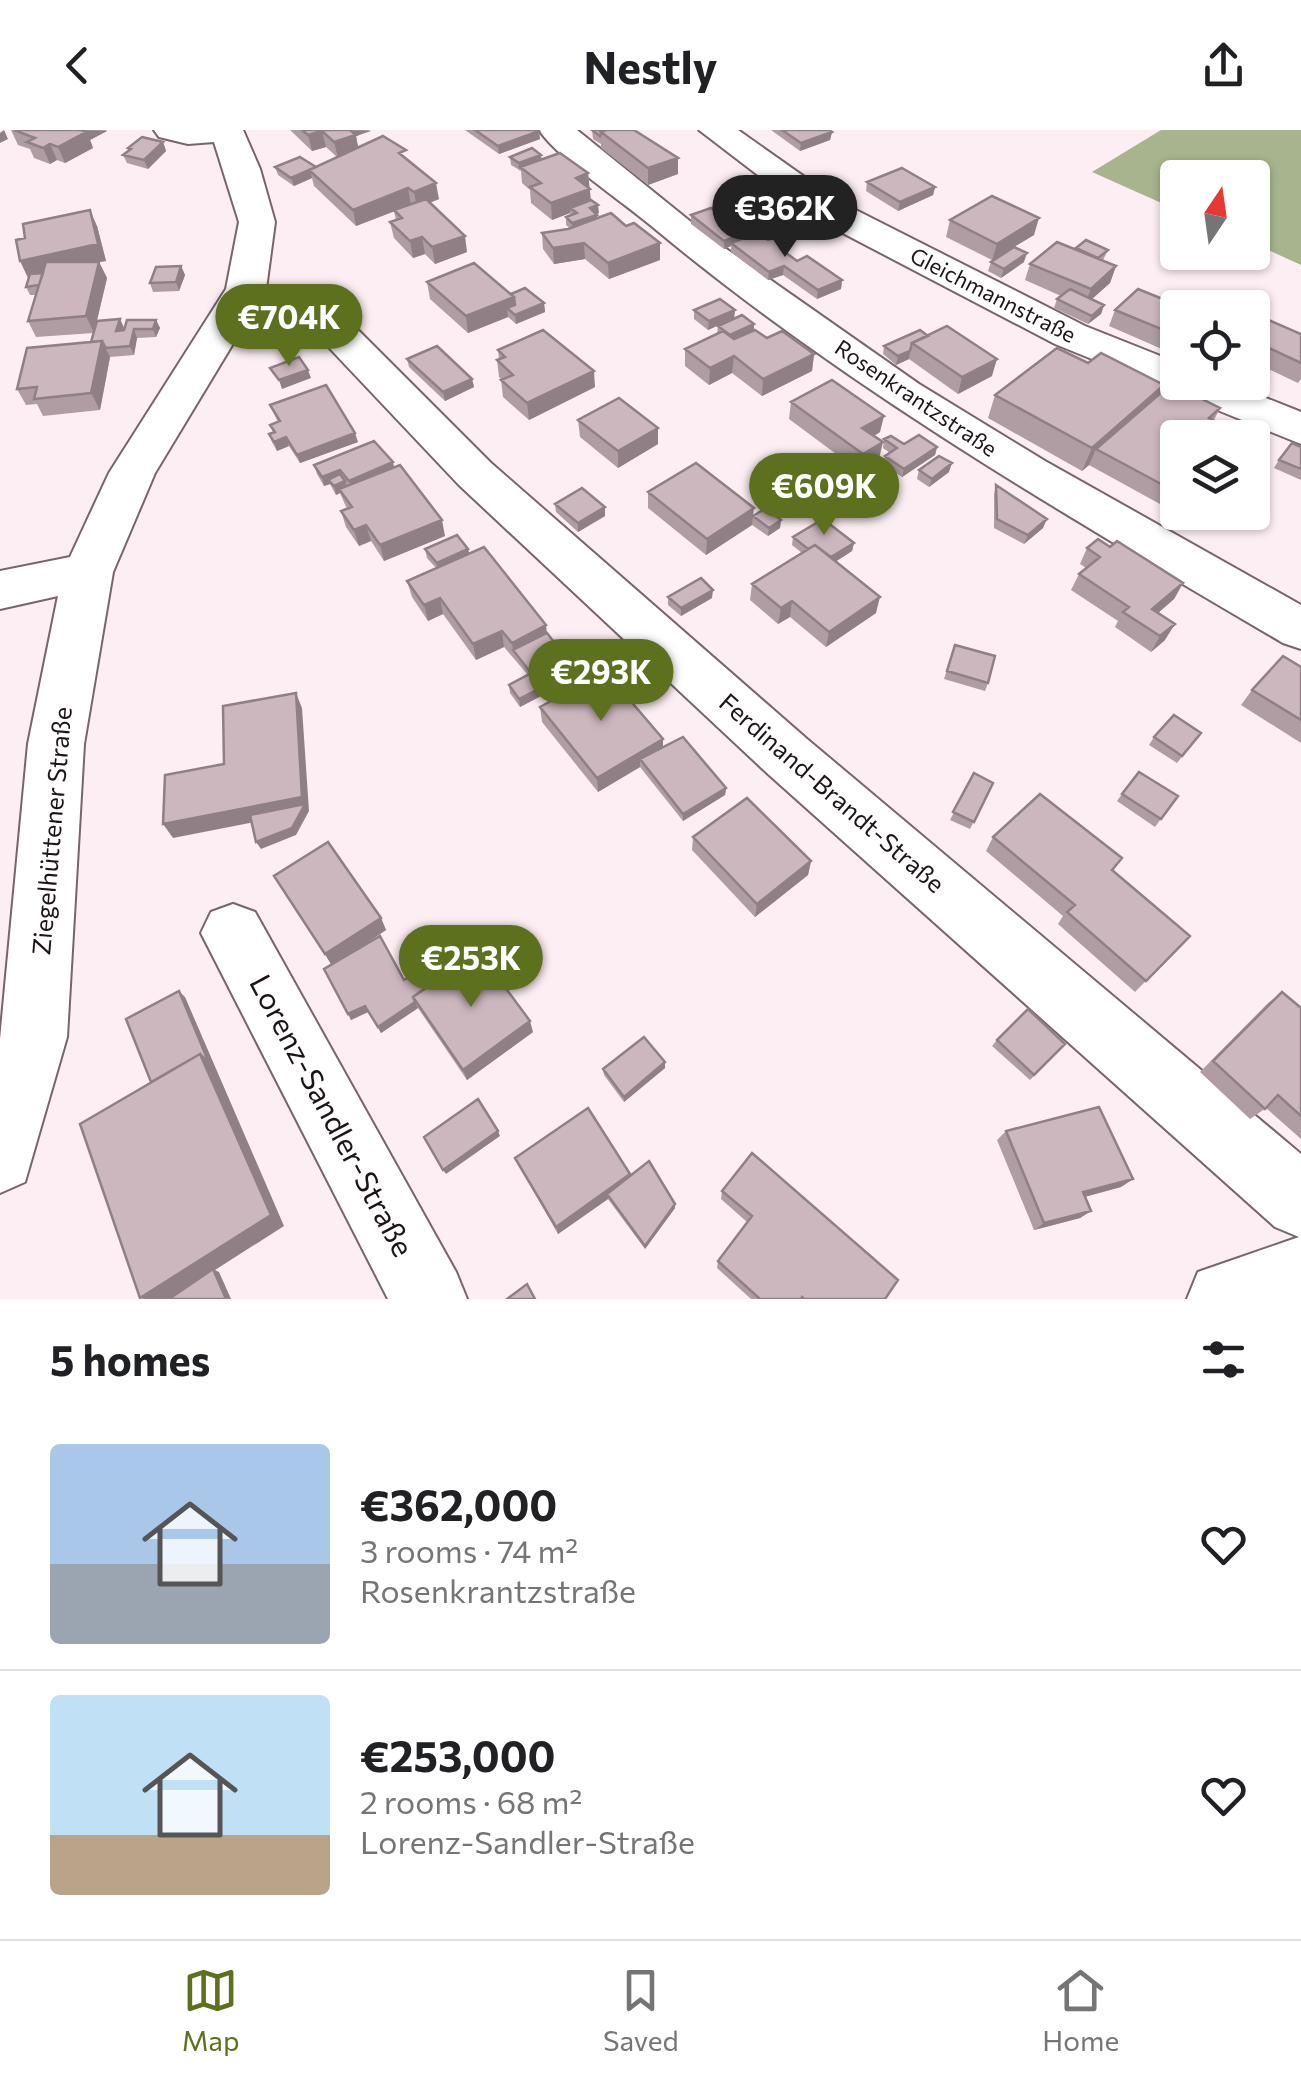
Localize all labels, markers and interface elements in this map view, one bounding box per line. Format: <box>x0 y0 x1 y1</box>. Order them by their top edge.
icon: back <box>50 38 105 93</box>
text: Nestly <box>583 38 718 93</box>
icon: share <box>1196 38 1251 93</box>
north arrow <box>1160 160 1270 270</box>
map controls <box>1160 160 1270 530</box>
pin: €362K <box>715 175 855 260</box>
text: €362K <box>734 187 836 227</box>
street label: Gleichmannstraße <box>906 241 1081 348</box>
pin: €704K <box>219 284 359 369</box>
button: locate <box>1160 290 1270 400</box>
text: €704K <box>237 296 341 336</box>
street label: Rosenkrantzstraße <box>830 333 1002 462</box>
button: layers <box>1160 420 1270 530</box>
pin: €609K <box>754 453 894 538</box>
text: €609K <box>771 465 877 505</box>
pin: €293K <box>531 639 671 724</box>
text: €293K <box>550 651 652 691</box>
street label: Ferdinand-Brandt-Straße <box>714 686 951 898</box>
street label: Ziegelhüttener Straße <box>25 706 77 956</box>
pin: €253K <box>401 925 541 1010</box>
text: €253K <box>421 937 521 977</box>
street label: Lorenz-Sandler-Straße <box>243 967 423 1262</box>
icon: filters <box>1196 1332 1251 1387</box>
text: 5 homes <box>50 1333 210 1385</box>
text: €362,000 <box>360 1478 557 1530</box>
icon: home <box>130 1484 250 1604</box>
icon: heart <box>1196 1517 1251 1572</box>
text: 3 rooms · 74 m² <box>360 1530 578 1570</box>
text: Rosenkrantzstraße <box>360 1570 636 1610</box>
text: €253,000 <box>360 1729 556 1781</box>
icon: home <box>130 1735 250 1855</box>
icon: heart <box>1196 1768 1251 1823</box>
text: 2 rooms · 68 m² <box>360 1781 582 1821</box>
text: Lorenz-Sandler-Straße <box>360 1821 695 1861</box>
tab: Map <box>182 1963 240 2057</box>
tab: Saved <box>603 1963 679 2057</box>
tab: Home <box>1042 1963 1119 2057</box>

